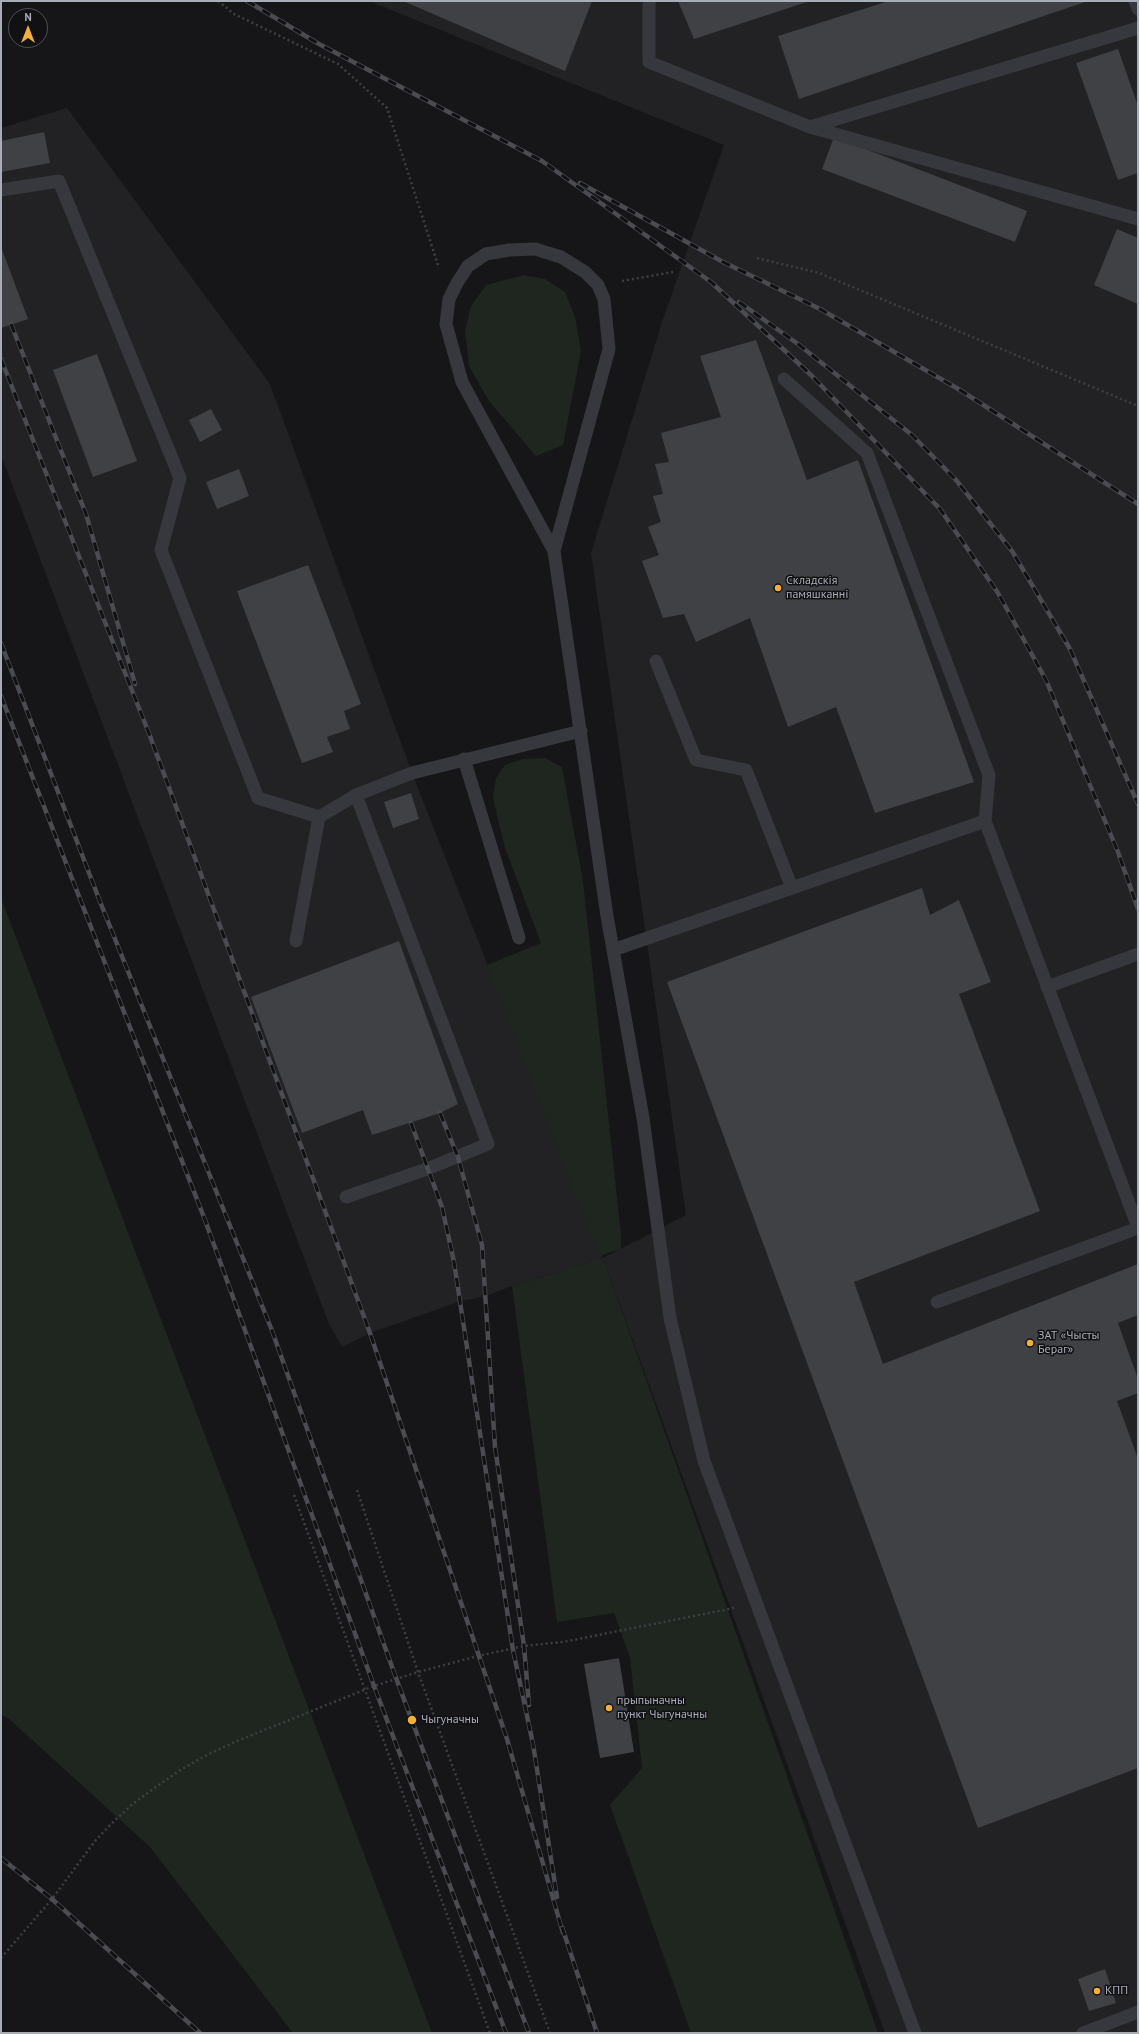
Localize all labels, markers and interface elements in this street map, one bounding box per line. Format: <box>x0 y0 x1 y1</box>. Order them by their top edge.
north arrow <box>8 8 48 48</box>
text: N <box>24 10 32 24</box>
place label: Складскія памяшканні <box>786 574 849 602</box>
marker: Складскія памяшканні <box>773 583 783 593</box>
place label: ЗАТ «Чысты Бераг» <box>1038 1329 1099 1357</box>
marker: ЗАТ «Чысты Бераг» <box>1025 1338 1035 1348</box>
place label: прыпыначны пункт Чыгуначны <box>617 1694 707 1722</box>
marker: прыпыначны пункт Чыгуначны <box>604 1703 614 1713</box>
place label: Чыгуначны <box>421 1713 479 1727</box>
marker: Чыгуначны <box>406 1714 418 1726</box>
place label: КПП <box>1105 1984 1128 1998</box>
marker: КПП <box>1092 1986 1102 1996</box>

